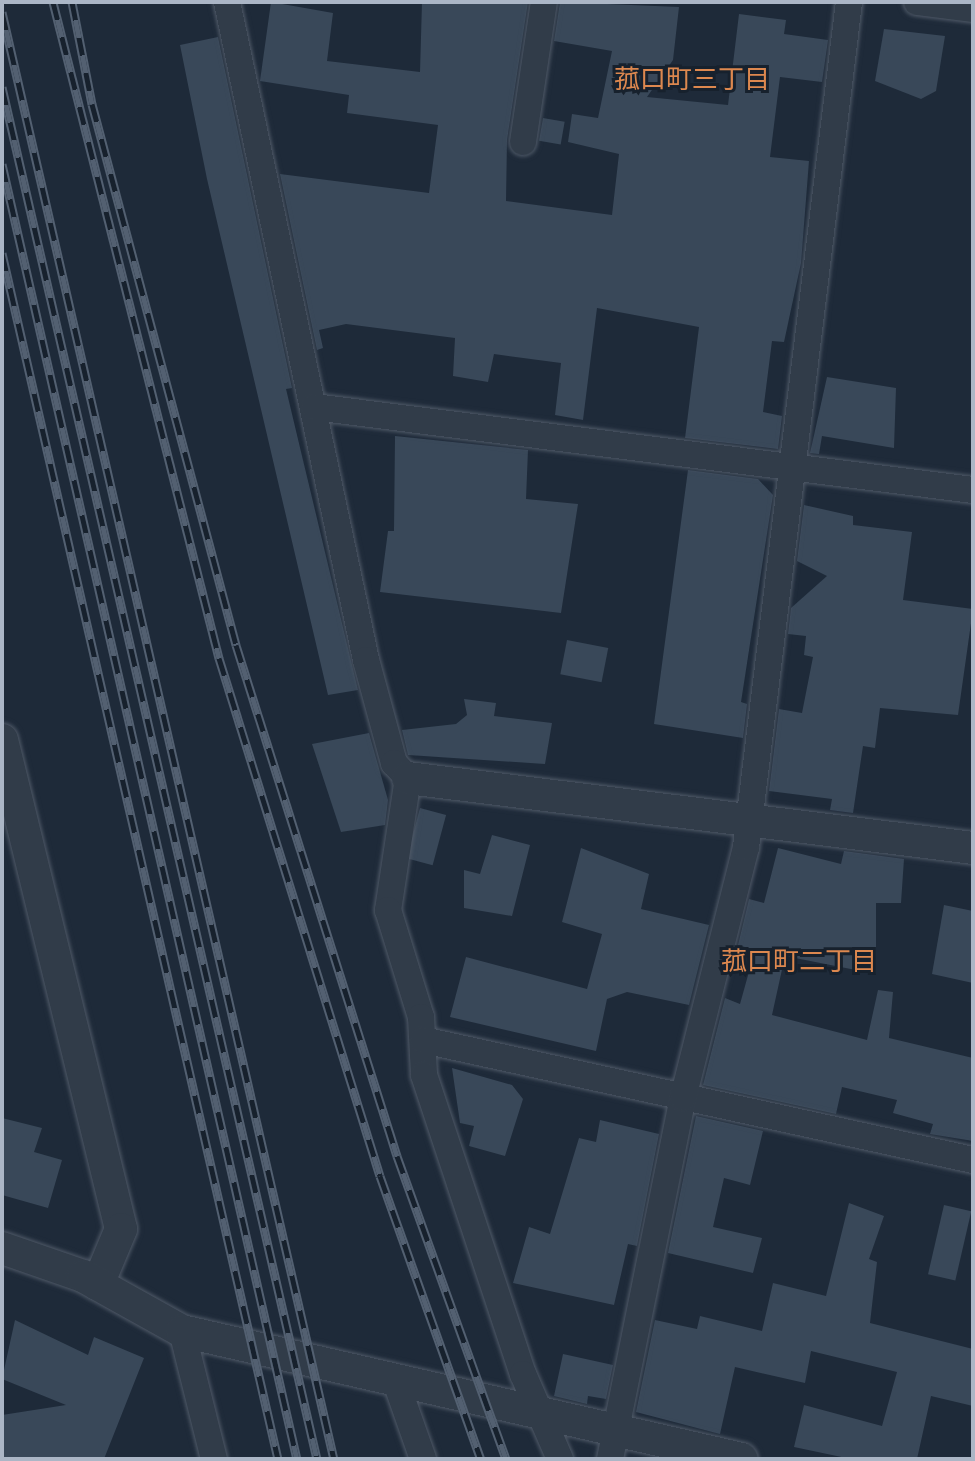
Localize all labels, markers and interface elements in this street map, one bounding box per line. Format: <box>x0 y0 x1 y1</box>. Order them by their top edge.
district label: 菰口町三丁目 <box>614 64 770 96</box>
district label: 菰口町二丁目 <box>721 946 877 978</box>

